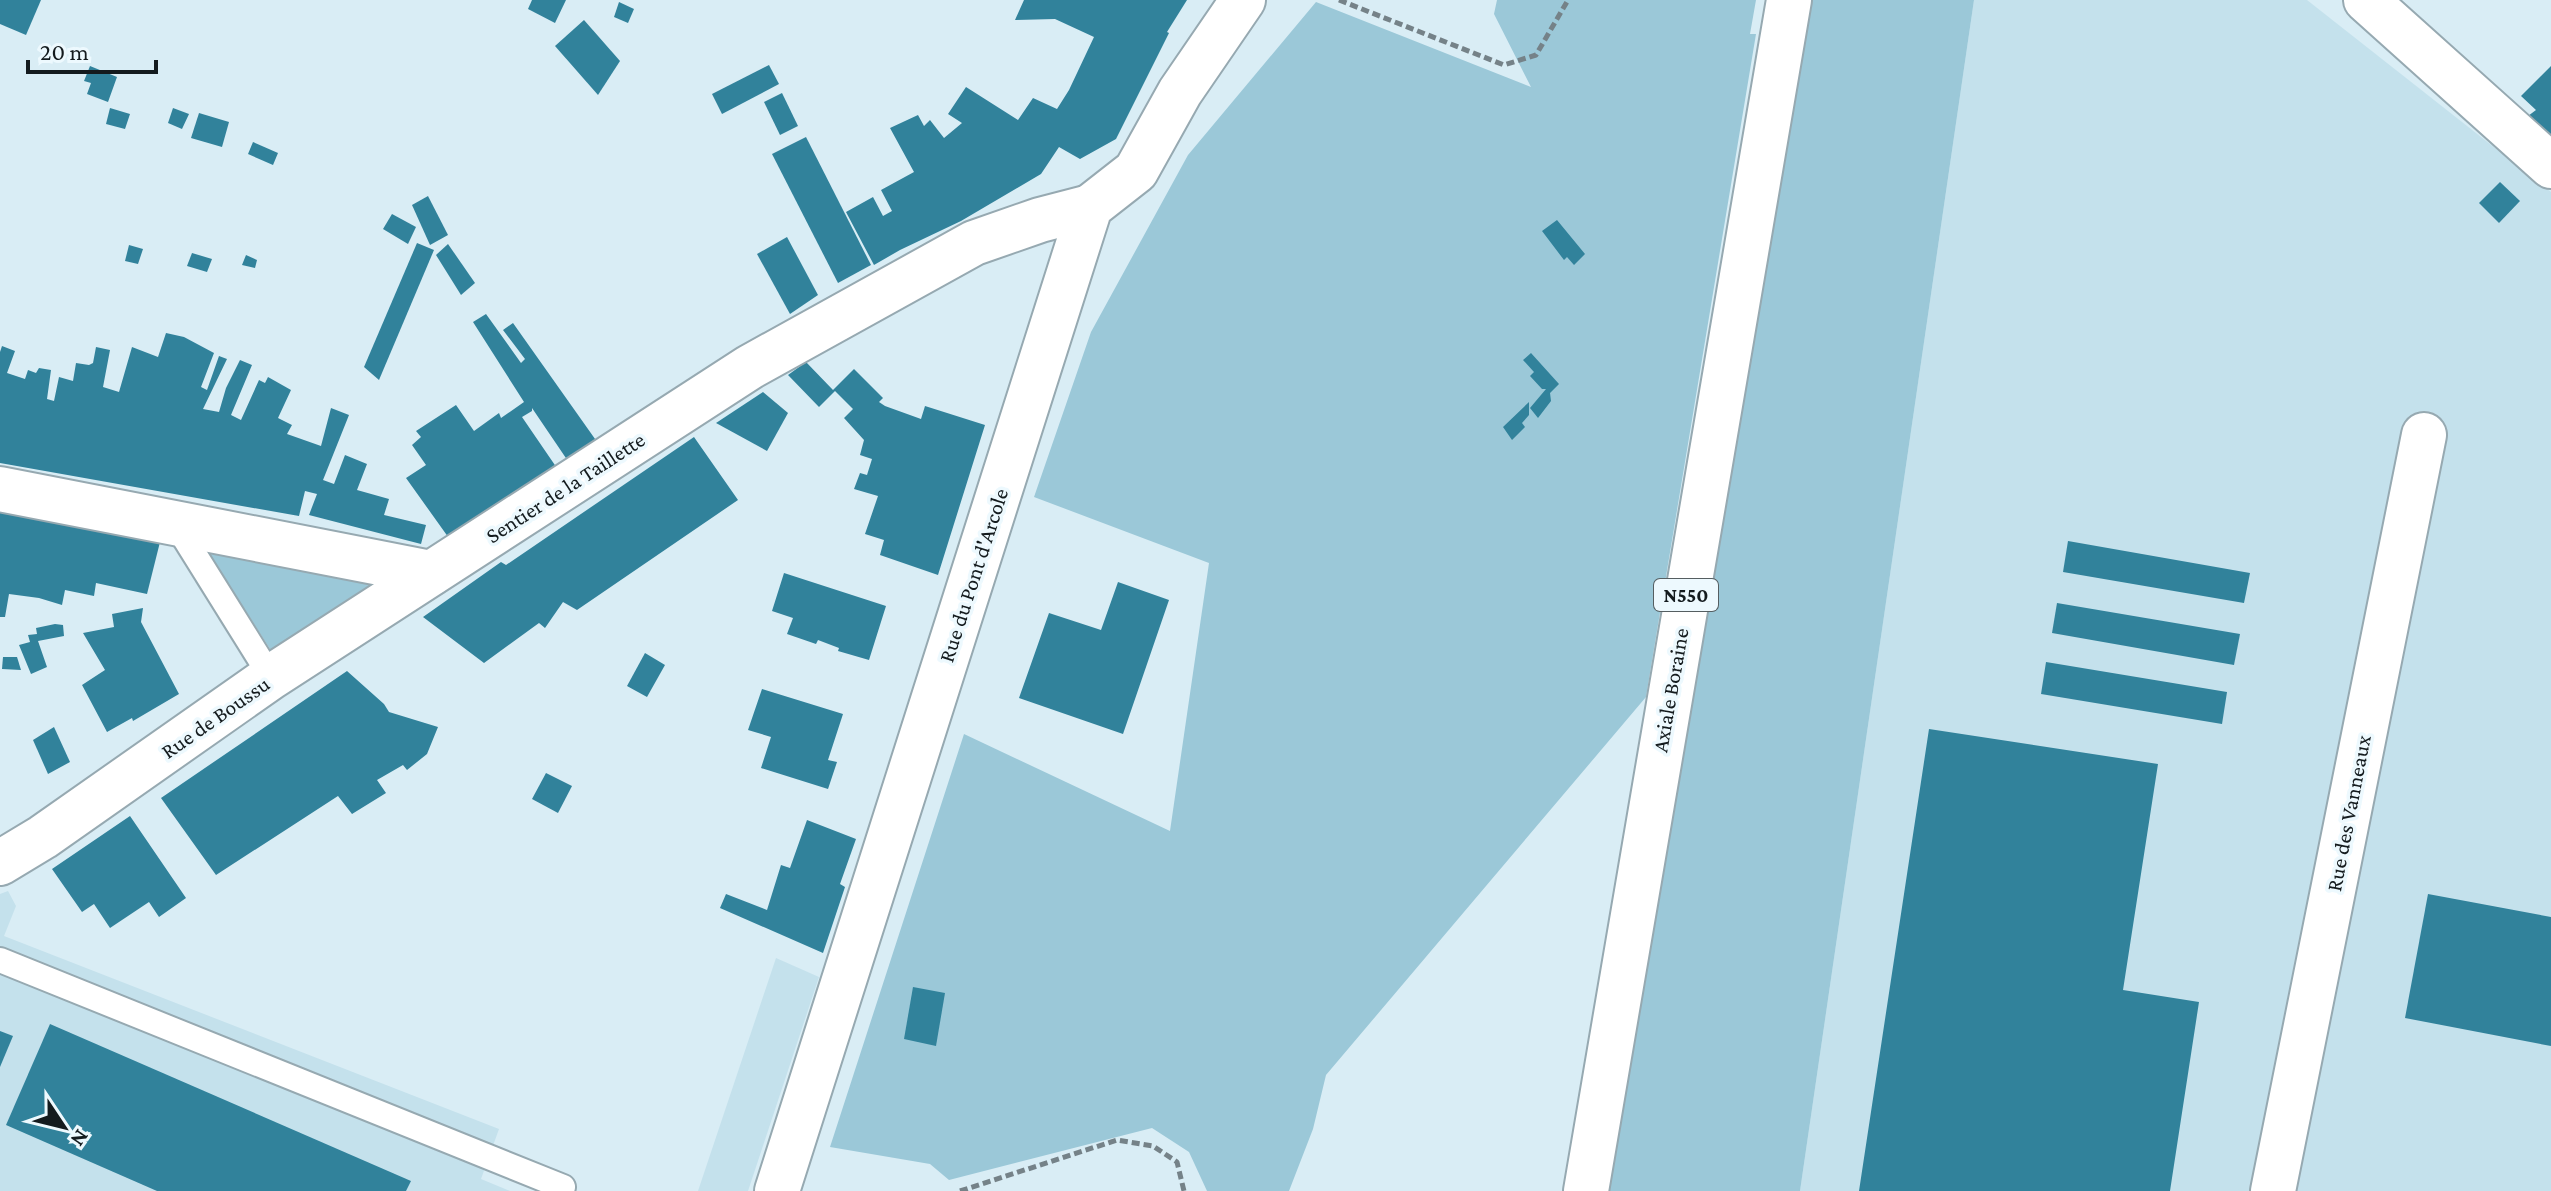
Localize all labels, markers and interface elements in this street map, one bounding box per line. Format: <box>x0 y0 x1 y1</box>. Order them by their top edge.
scale bar <box>28 24 156 74</box>
text: 20 m <box>40 38 89 65</box>
street label: Sentier de la Taillette <box>481 427 649 548</box>
street label: Rue du Pont d'Arcole <box>934 485 1013 665</box>
road number: N550 <box>1654 579 1718 611</box>
street label: Axiale Boraine <box>1647 626 1694 754</box>
street label: Rue de Boussu <box>156 671 274 764</box>
street label: Rue des Vanneaux <box>2321 733 2376 893</box>
north arrow <box>24 1087 104 1167</box>
text: N <box>65 1125 95 1151</box>

